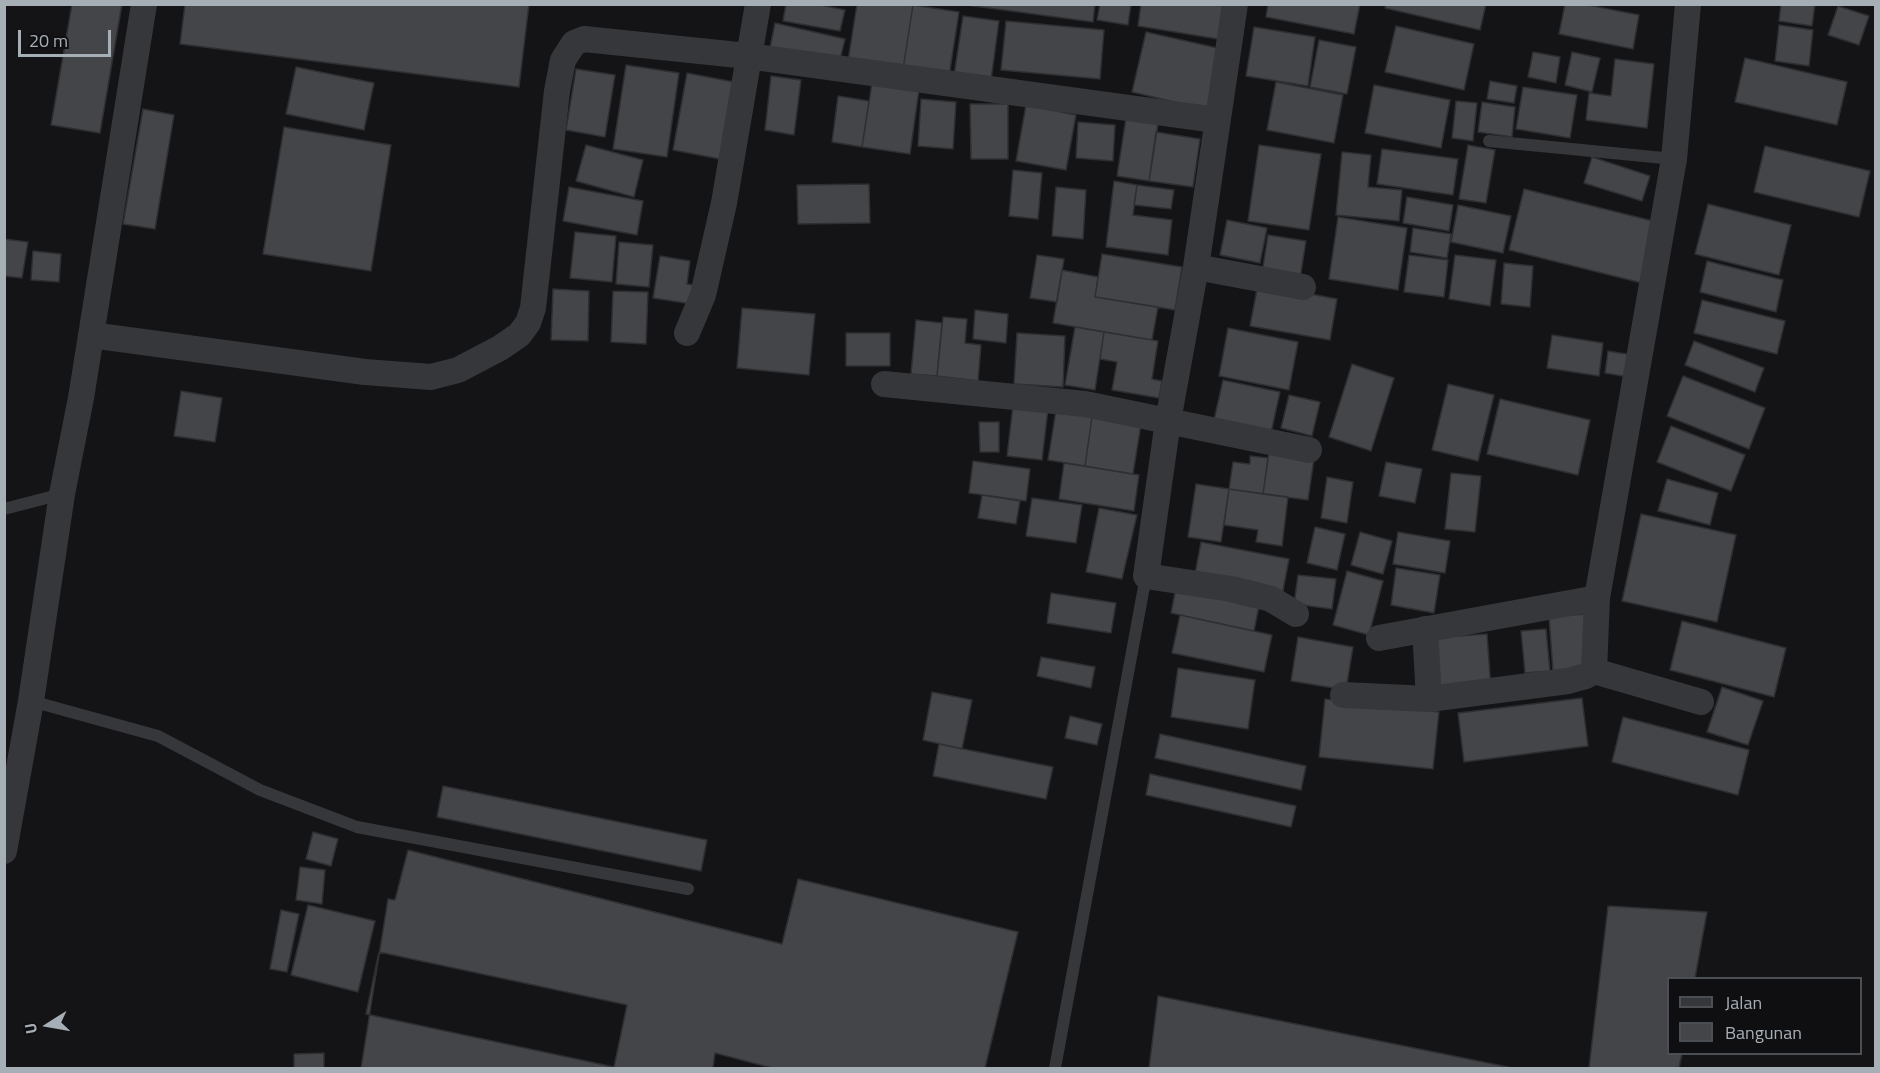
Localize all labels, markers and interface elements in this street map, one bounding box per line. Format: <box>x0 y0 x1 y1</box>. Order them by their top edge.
scale bar <box>21 18 114 56</box>
text: 20 m <box>29 27 68 54</box>
legend <box>1667 977 1862 1055</box>
text: Jalan <box>1725 989 1762 1016</box>
north arrow <box>18 995 78 1055</box>
text: Bangunan <box>1725 1019 1802 1046</box>
text: U <box>18 1021 43 1036</box>

